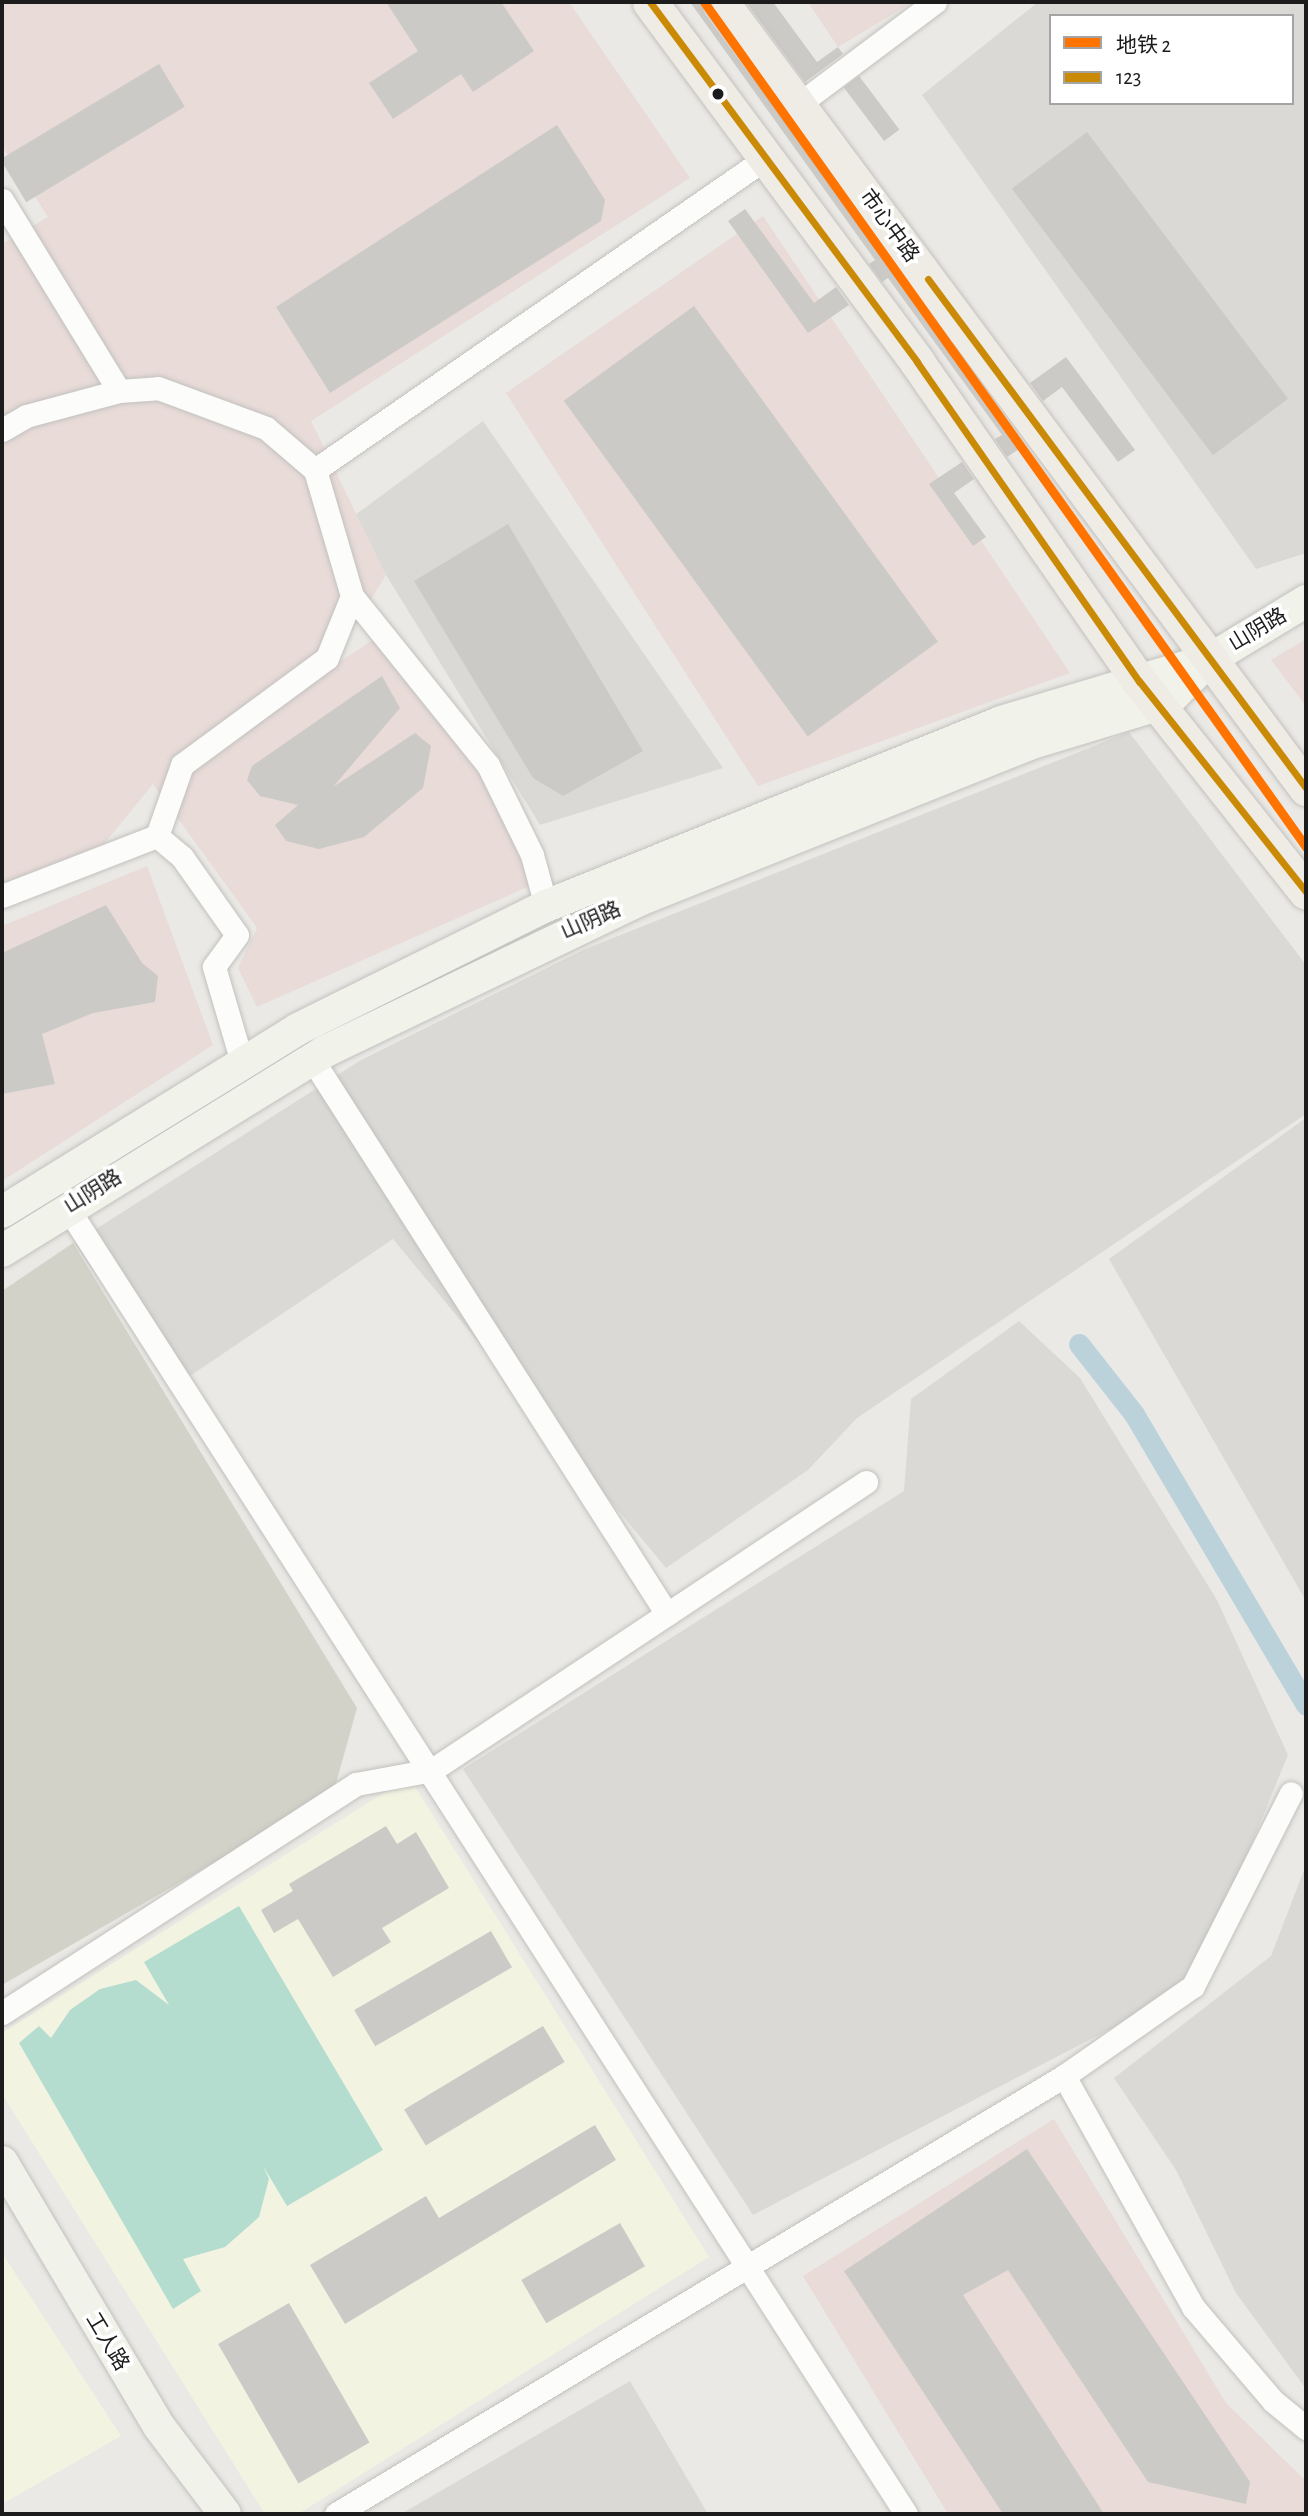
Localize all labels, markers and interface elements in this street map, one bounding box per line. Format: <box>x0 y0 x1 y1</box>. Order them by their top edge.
legend <box>1049 14 1294 105</box>
text: 地铁 2 <box>1116 35 1171 56</box>
text: 123 <box>1116 67 1141 88</box>
unlabelled marker <box>711 87 725 101</box>
street label: 市心中路 <box>854 185 924 267</box>
street label: 山阴路 <box>1225 603 1291 657</box>
street label: 山阴路 <box>557 897 625 945</box>
street label: 山阴路 <box>60 1165 126 1219</box>
street label: 工人路 <box>80 2309 134 2375</box>

